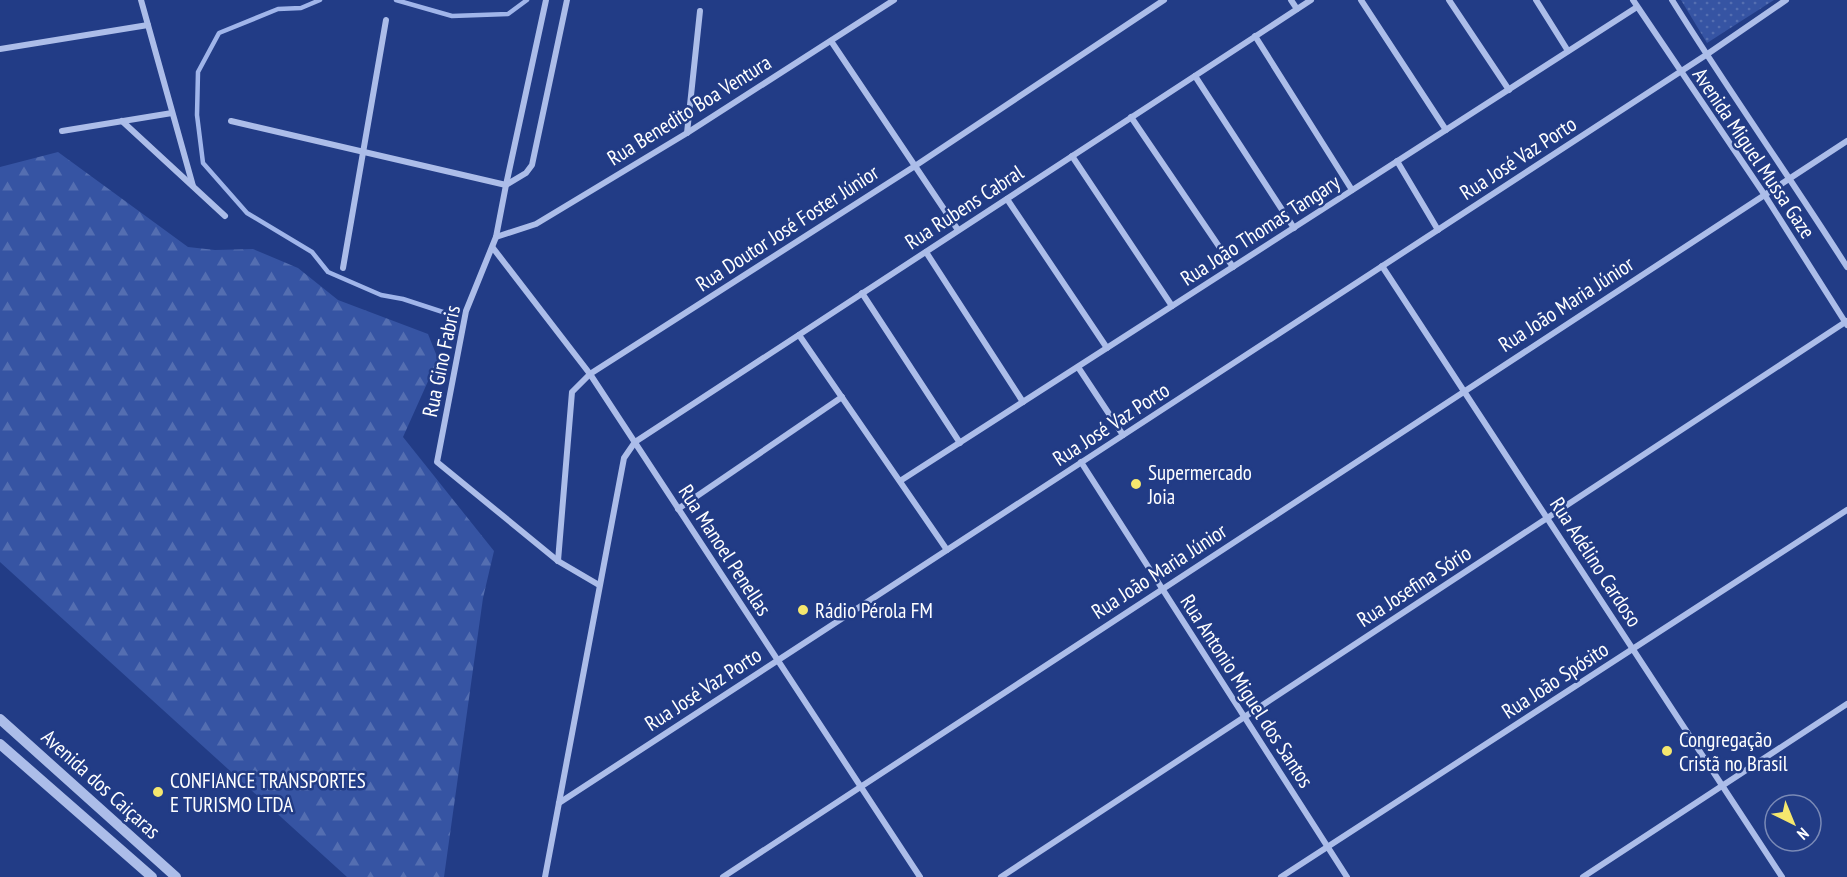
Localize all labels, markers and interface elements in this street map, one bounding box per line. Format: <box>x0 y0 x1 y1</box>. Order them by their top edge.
street label: Rua Benedito Boa Ventura <box>602 49 776 171</box>
street label: Avenida Miguel Mussa Gaze <box>1687 62 1821 244</box>
street label: Rua José Vaz Porto <box>1455 110 1581 206</box>
street label: Rua Doutor José Foster Júnior <box>690 159 884 297</box>
street label: Rua Rubens Cabral <box>900 159 1028 255</box>
street label: Rua João Thomas Tangary <box>1175 168 1345 292</box>
street label: Rua João Maria Júnior <box>1493 250 1639 358</box>
street label: Rua Gino Fabris <box>416 303 466 419</box>
street label: Rua José Vaz Porto <box>1048 376 1174 472</box>
place label: Supermercado Joia <box>1147 459 1252 510</box>
marker: Supermercado Joia <box>1129 477 1143 491</box>
street label: Rua Manoel Penellas <box>673 479 777 621</box>
street label: Rua Adélino Cardoso <box>1544 492 1648 632</box>
street label: Rua João Maria Júnior <box>1086 517 1232 625</box>
street label: Rua Josefina Sório <box>1352 539 1476 633</box>
street label: Rua Antonio Miguel dos Santos <box>1174 589 1320 793</box>
place label: Rádio Pérola FM <box>815 597 933 624</box>
marker: Rádio Pérola FM <box>796 603 810 617</box>
street label: Rua João Spósito <box>1497 636 1613 724</box>
street label: Rua José Vaz Porto <box>640 641 766 737</box>
street label: Avenida dos Caiçaras <box>36 723 166 845</box>
place label: Congregação Cristã no Brasil <box>1679 726 1788 777</box>
marker: Congregação Cristã no Brasil <box>1660 744 1674 758</box>
place label: CONFIANCE TRANSPORTES E TURISMO LTDA <box>170 767 366 818</box>
marker: CONFIANCE TRANSPORTES E TURISMO LTDA <box>151 785 165 799</box>
north arrow <box>1763 793 1823 853</box>
text: N <box>1793 824 1813 844</box>

